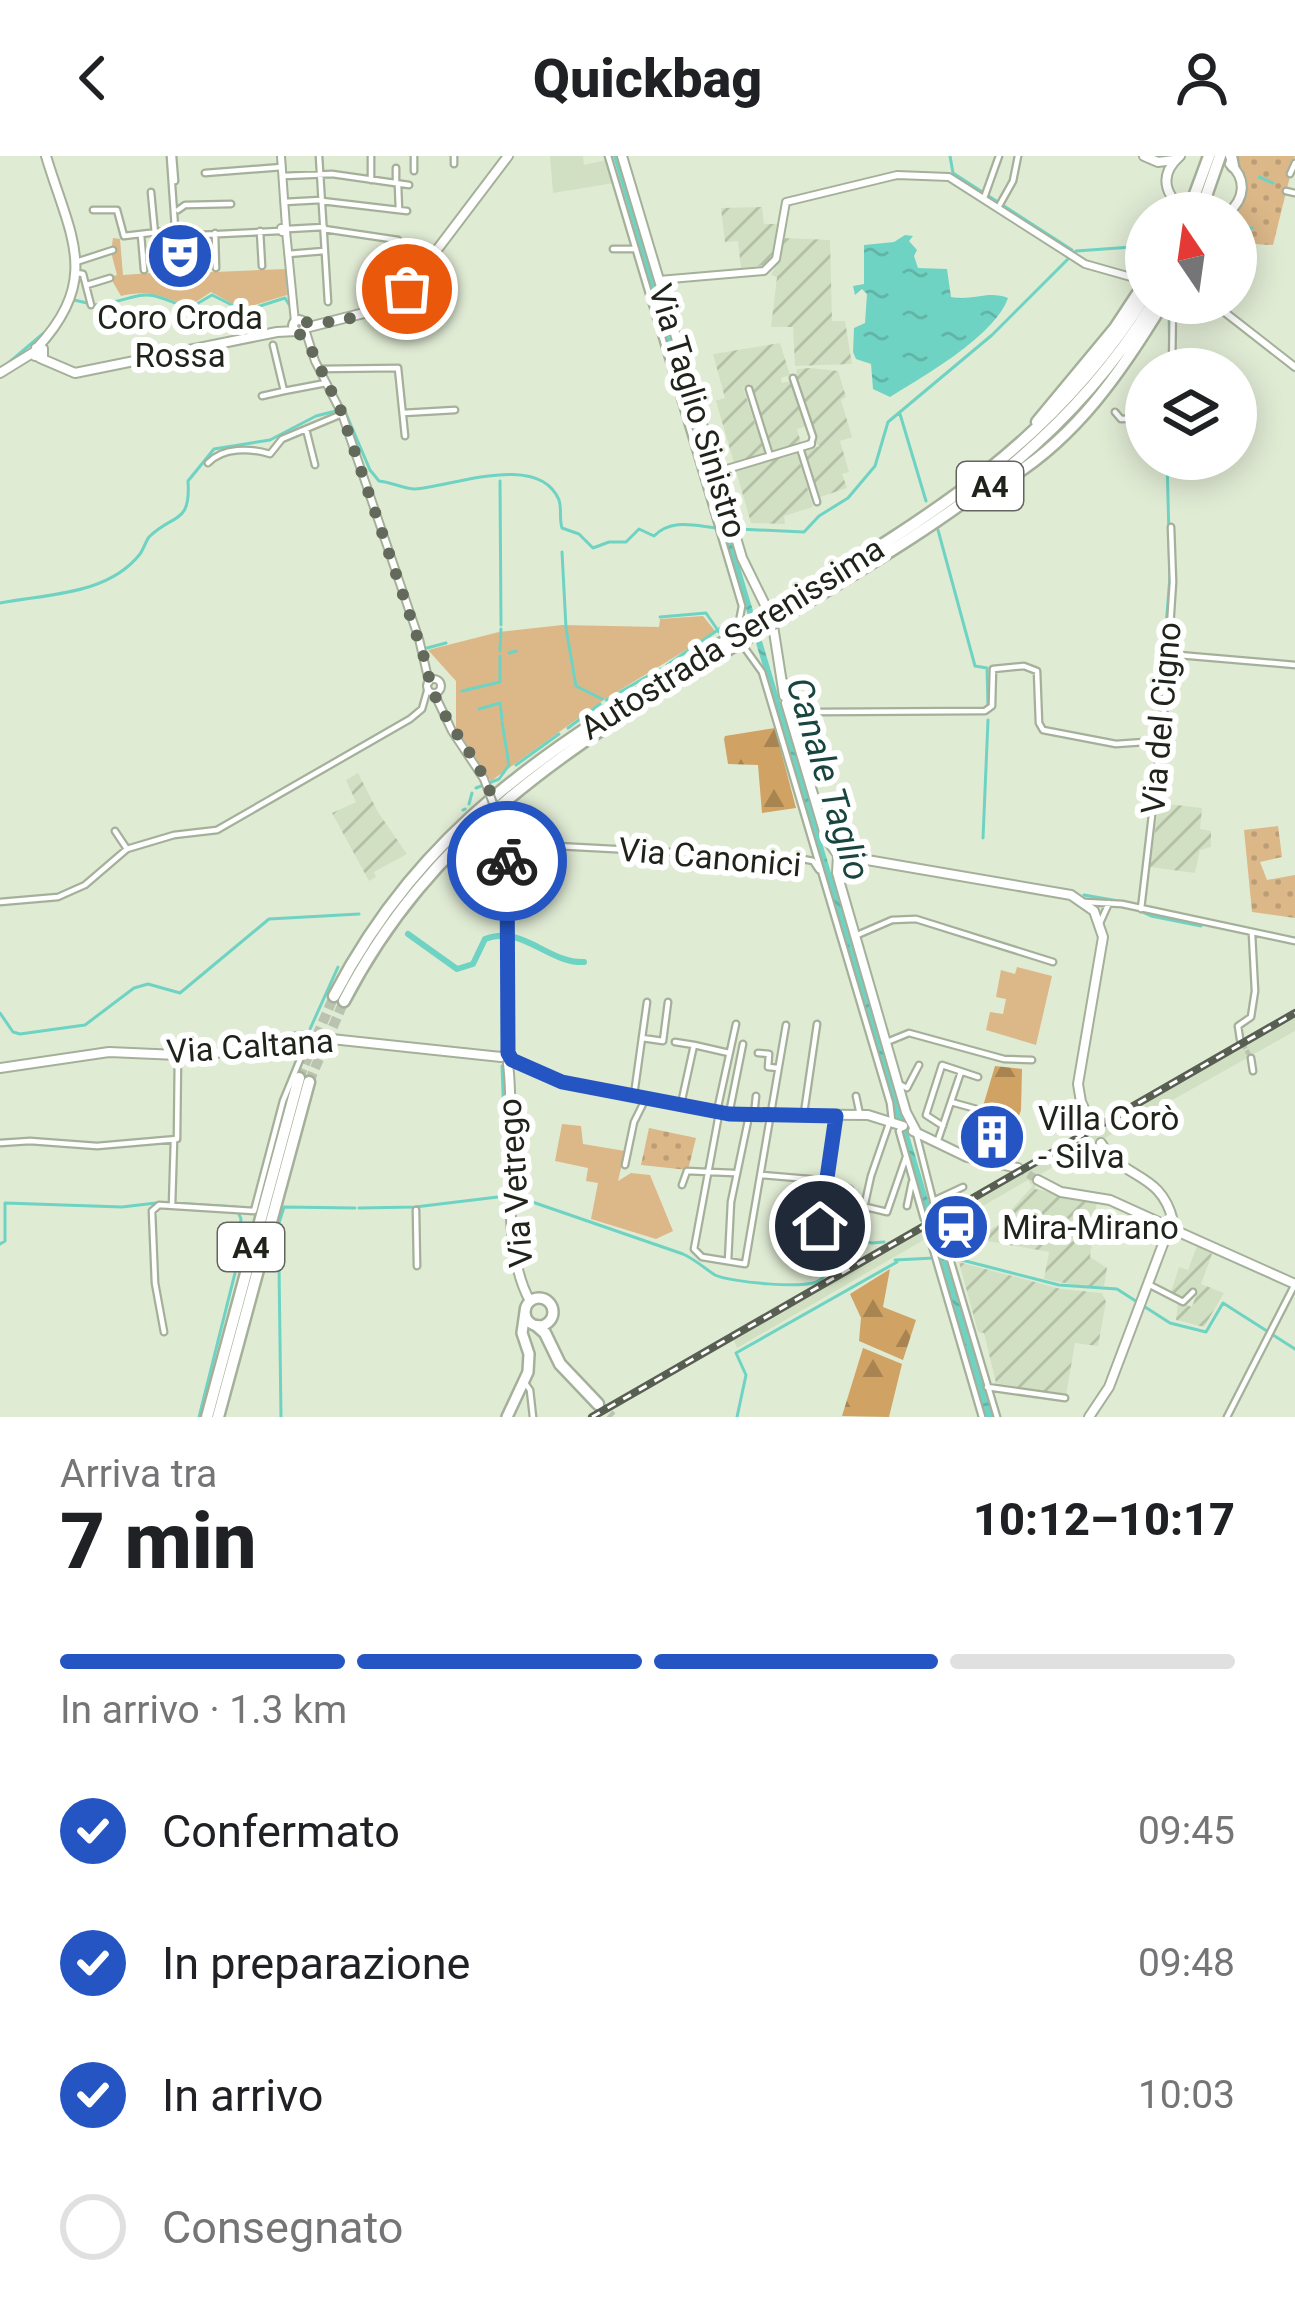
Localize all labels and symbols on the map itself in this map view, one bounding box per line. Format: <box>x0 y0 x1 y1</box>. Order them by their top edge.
north arrow <box>1125 192 1257 324</box>
theatre icon: Coro Croda Rossa <box>145 221 215 291</box>
pin <box>356 238 458 340</box>
street label: Via Taglio Sinistro <box>641 279 755 543</box>
place label: Coro Croda Rossa <box>97 298 263 375</box>
road number: A4 <box>957 462 1023 510</box>
street label: Autostrada Serenissima <box>573 529 891 747</box>
street label: Via del Cigno <box>1133 620 1189 816</box>
water label: Canale Taglio <box>777 673 879 885</box>
courier <box>447 801 567 921</box>
street label: Via Canonici <box>617 830 803 884</box>
street label: Via Caltana <box>165 1021 335 1071</box>
street label: Via Vetrego <box>490 1097 540 1269</box>
place label: Villa Corò - Silva <box>1038 1099 1179 1176</box>
building icon: Villa Corò - Silva <box>957 1102 1027 1172</box>
pin <box>769 1175 871 1277</box>
station icon: Mira-Mirano <box>921 1192 991 1262</box>
place label: Mira-Mirano <box>1002 1208 1179 1247</box>
road number: A4 <box>218 1223 284 1271</box>

